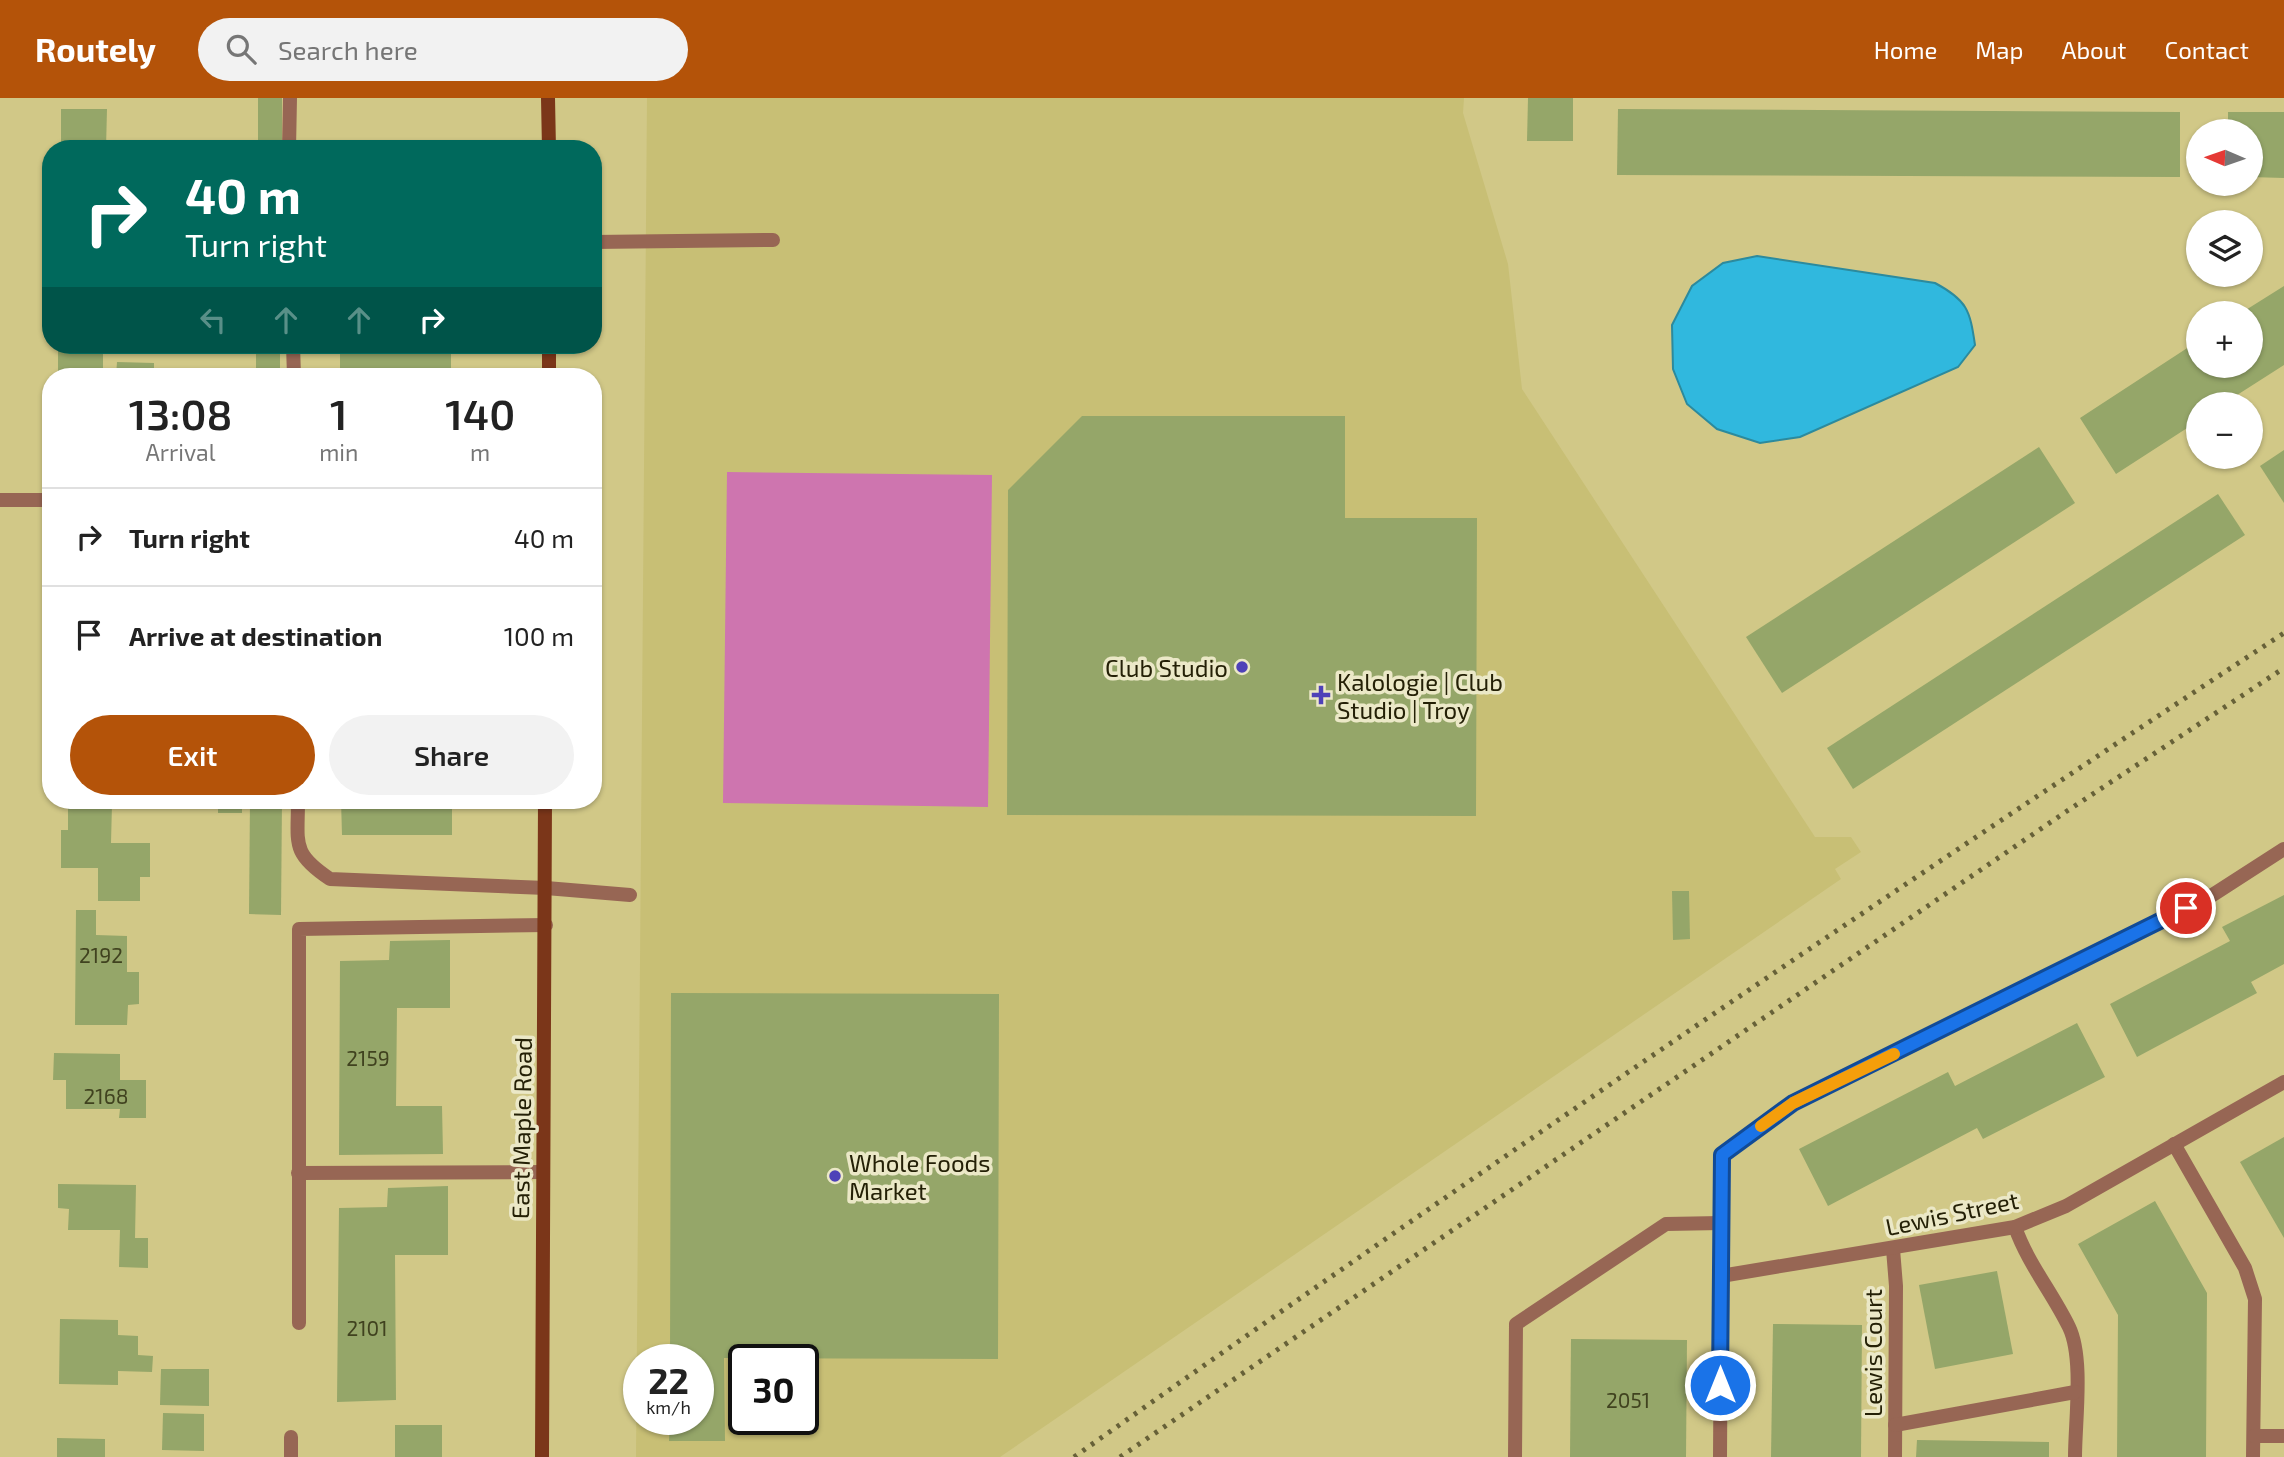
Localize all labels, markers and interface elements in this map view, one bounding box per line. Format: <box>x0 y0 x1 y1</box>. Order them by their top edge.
search box <box>198 18 688 81</box>
text: Routely <box>35 29 156 69</box>
icon: search <box>222 30 260 68</box>
text: Search here <box>278 34 418 65</box>
text: Home <box>1874 35 1937 64</box>
text: Map <box>1975 35 2023 64</box>
text: About <box>2061 35 2127 64</box>
text: Contact <box>2165 35 2249 64</box>
north arrow <box>2186 119 2263 196</box>
map controls <box>2186 119 2263 469</box>
text: 40 m <box>185 165 301 224</box>
icon: right <box>70 168 161 259</box>
button: layers <box>2186 210 2263 287</box>
text: Turn right <box>185 225 327 263</box>
icon: left <box>194 301 232 339</box>
icon: ahead <box>267 301 305 339</box>
icon: ahead <box>340 301 378 339</box>
icon: right <box>413 301 451 339</box>
button: + <box>2186 301 2263 378</box>
text: 13:08 <box>129 388 232 438</box>
text: 1 <box>330 388 348 438</box>
text: 140 <box>445 388 515 438</box>
button: − <box>2186 392 2263 469</box>
text: Arrival <box>146 438 216 466</box>
text: min <box>319 438 358 466</box>
text: m <box>470 438 490 466</box>
icon: right <box>70 518 108 556</box>
text: Turn right <box>129 522 250 553</box>
text: 40 m <box>514 522 574 553</box>
icon: arrive <box>70 616 108 654</box>
text: Arrive at destination <box>129 620 382 651</box>
text: 100 m <box>504 620 574 651</box>
place label: Club Studio <box>1105 653 1228 682</box>
marker: Club Studio <box>1234 659 1250 675</box>
place label: Kalologie | Club Studio | Troy <box>1337 667 1503 724</box>
marker: Kalologie | Club Studio | Troy <box>1311 685 1331 705</box>
button: Exit <box>70 715 315 795</box>
button: Share <box>329 715 574 795</box>
pin <box>2156 878 2216 938</box>
icon: arrive <box>2167 889 2205 927</box>
house number: 2192 <box>79 942 123 967</box>
street label: East Maple Road <box>505 1037 537 1219</box>
house number: 2159 <box>346 1045 390 1070</box>
house number: 2168 <box>84 1083 128 1108</box>
place label: Whole Foods Market <box>849 1148 990 1205</box>
marker: Whole Foods Market <box>827 1168 843 1184</box>
street label: Lewis Street <box>1883 1185 2021 1241</box>
street label: Lewis Court <box>1858 1289 1887 1417</box>
house number: 2101 <box>346 1315 388 1340</box>
speed limit sign: 30 <box>728 1344 819 1435</box>
position arrow <box>1683 1348 1757 1422</box>
text: 22 <box>648 1359 689 1401</box>
house number: 2051 <box>1606 1387 1650 1412</box>
text: km/h <box>646 1396 691 1418</box>

